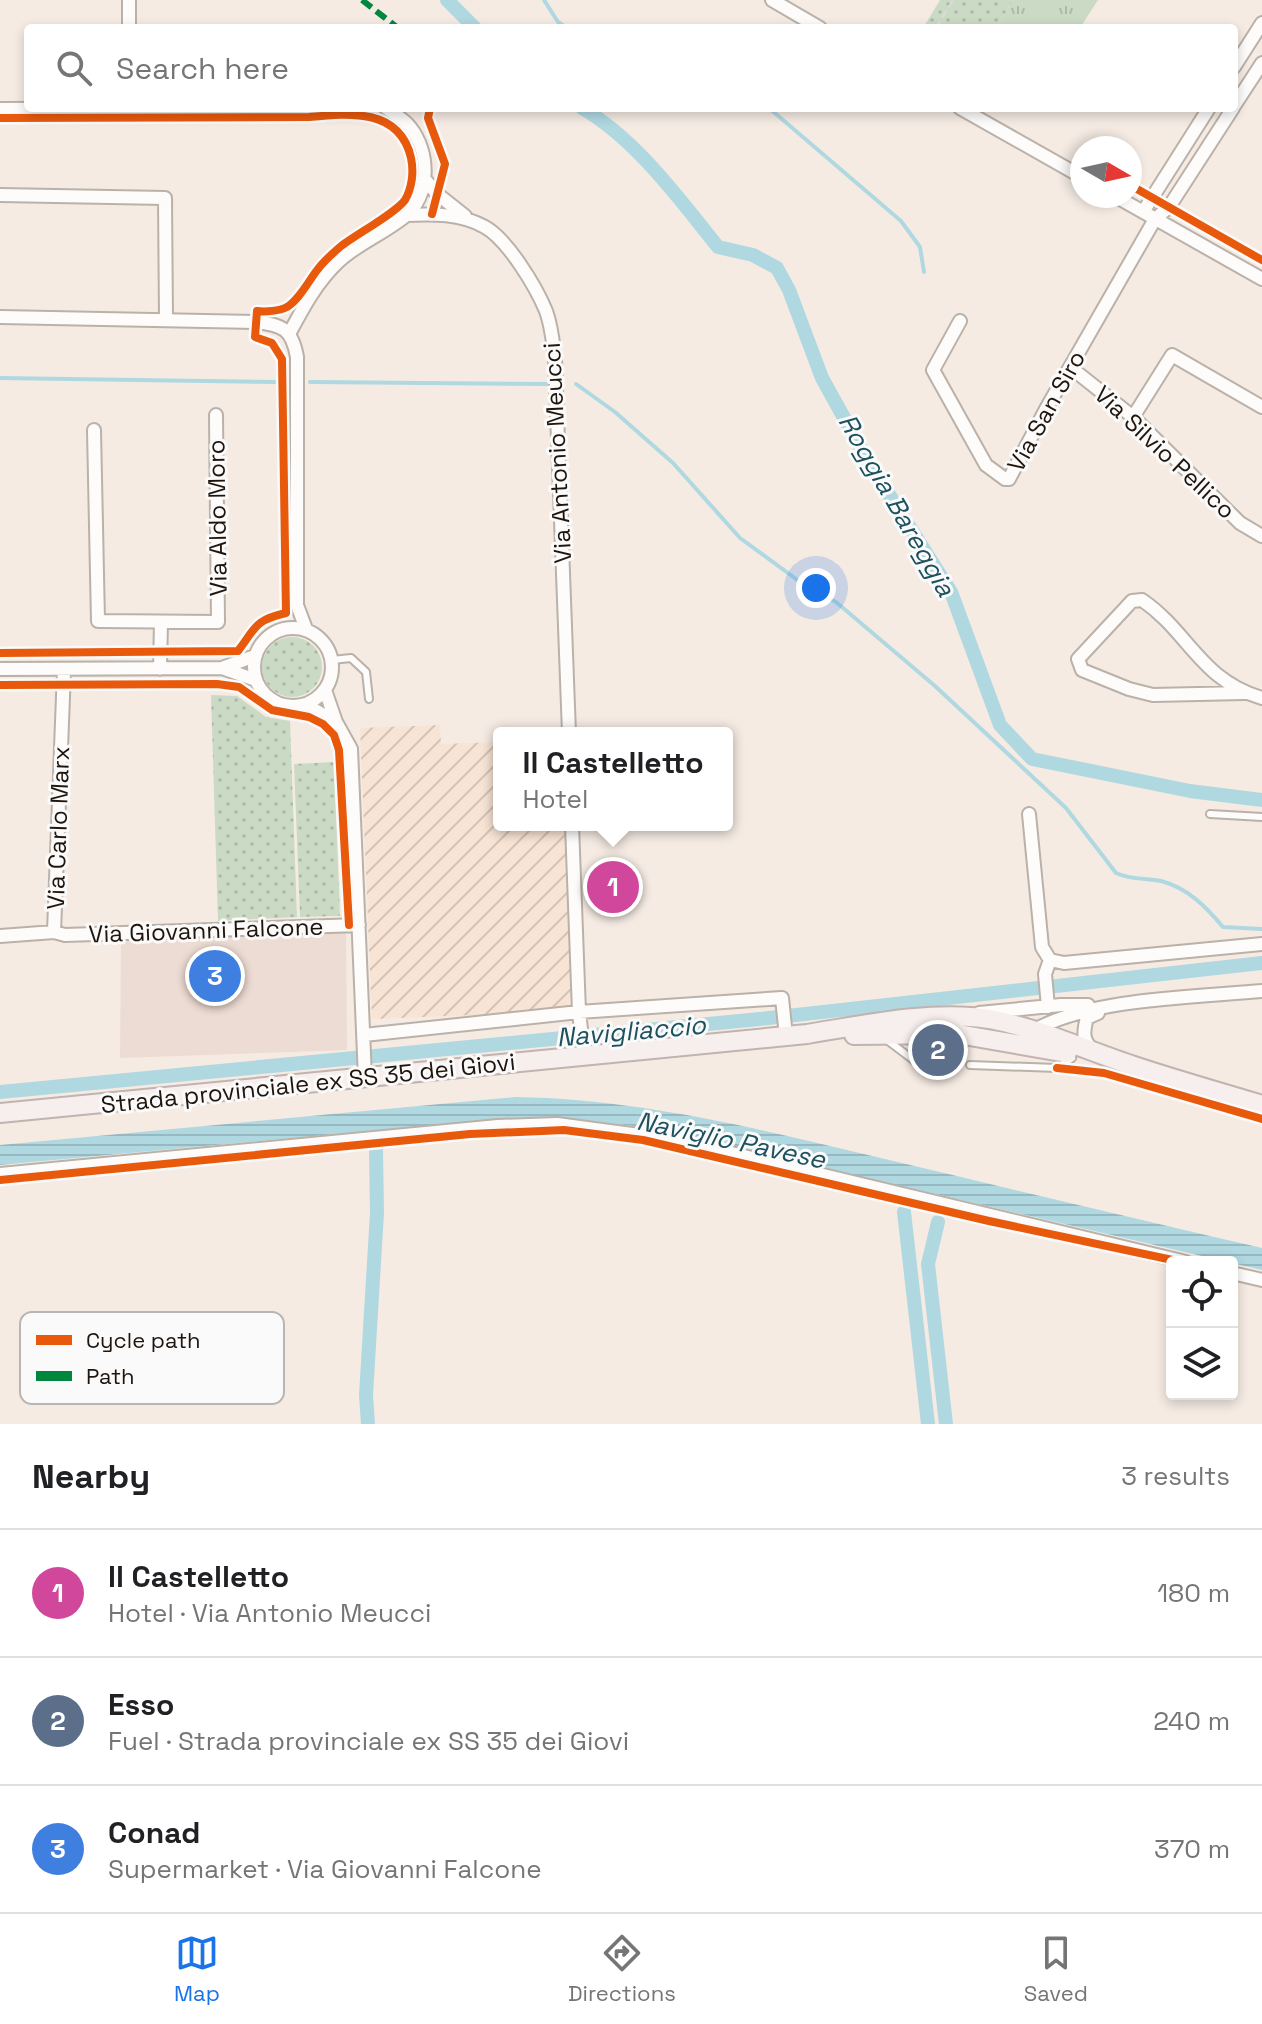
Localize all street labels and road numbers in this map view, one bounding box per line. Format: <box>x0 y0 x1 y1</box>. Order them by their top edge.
street label: Via Antonio Meucci <box>536 342 578 564</box>
street label: Via San Siro <box>1000 345 1092 477</box>
street label: Via Silvio Pellico <box>1088 379 1242 525</box>
street label: Via Aldo Moro <box>200 439 234 597</box>
street label: Via Carlo Marx <box>40 746 76 910</box>
street label: Via Giovanni Falcone <box>88 910 324 950</box>
street label: Strada provinciale ex SS 35 dei Giovi <box>99 1046 517 1120</box>

